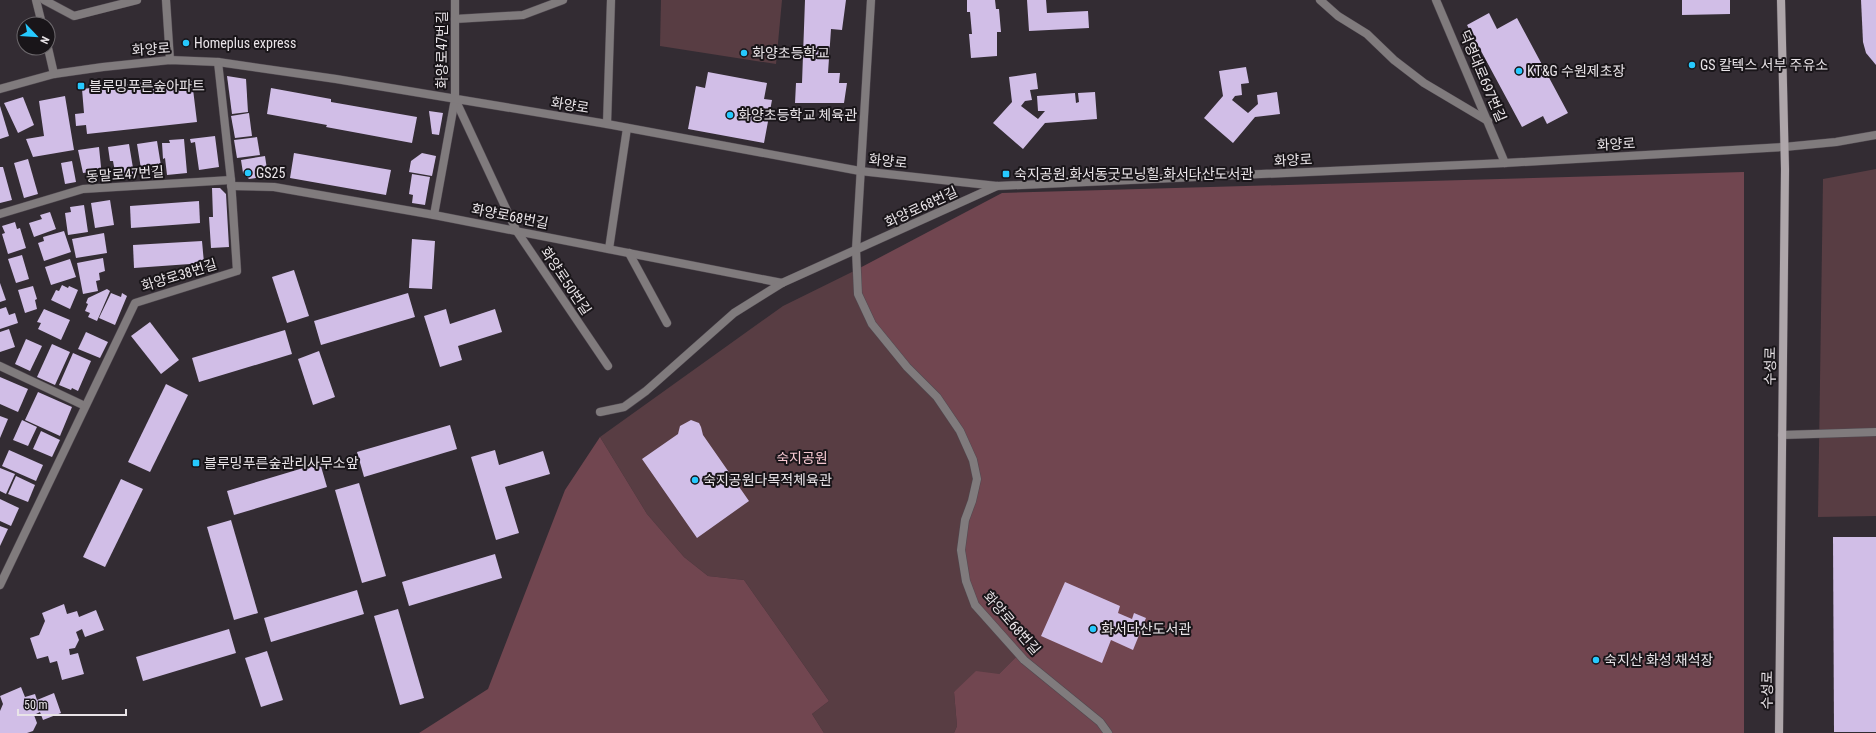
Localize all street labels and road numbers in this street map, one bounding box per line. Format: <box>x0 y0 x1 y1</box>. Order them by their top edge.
street label: 화양로47번길 <box>434 11 450 89</box>
street label: 덕영대로697번길 <box>1456 28 1510 124</box>
street label: 화양로 <box>131 40 171 58</box>
street label: 화양로 <box>550 94 590 116</box>
street label: 화양로 <box>1596 135 1636 153</box>
street label: 화양로 <box>868 151 908 171</box>
street label: 화양로 <box>1273 151 1313 169</box>
street label: 동말로47번길 <box>85 163 165 185</box>
street label: 화양로68번길 <box>882 183 960 231</box>
street label: 화양로68번길 <box>470 201 550 231</box>
street label: 화양로50번길 <box>537 244 595 318</box>
street label: 화양로38번길 <box>139 256 219 294</box>
street label: 수성로 <box>1762 346 1778 385</box>
street label: 화양로68번길 <box>980 588 1044 658</box>
street label: 수성로 <box>1759 670 1775 709</box>

